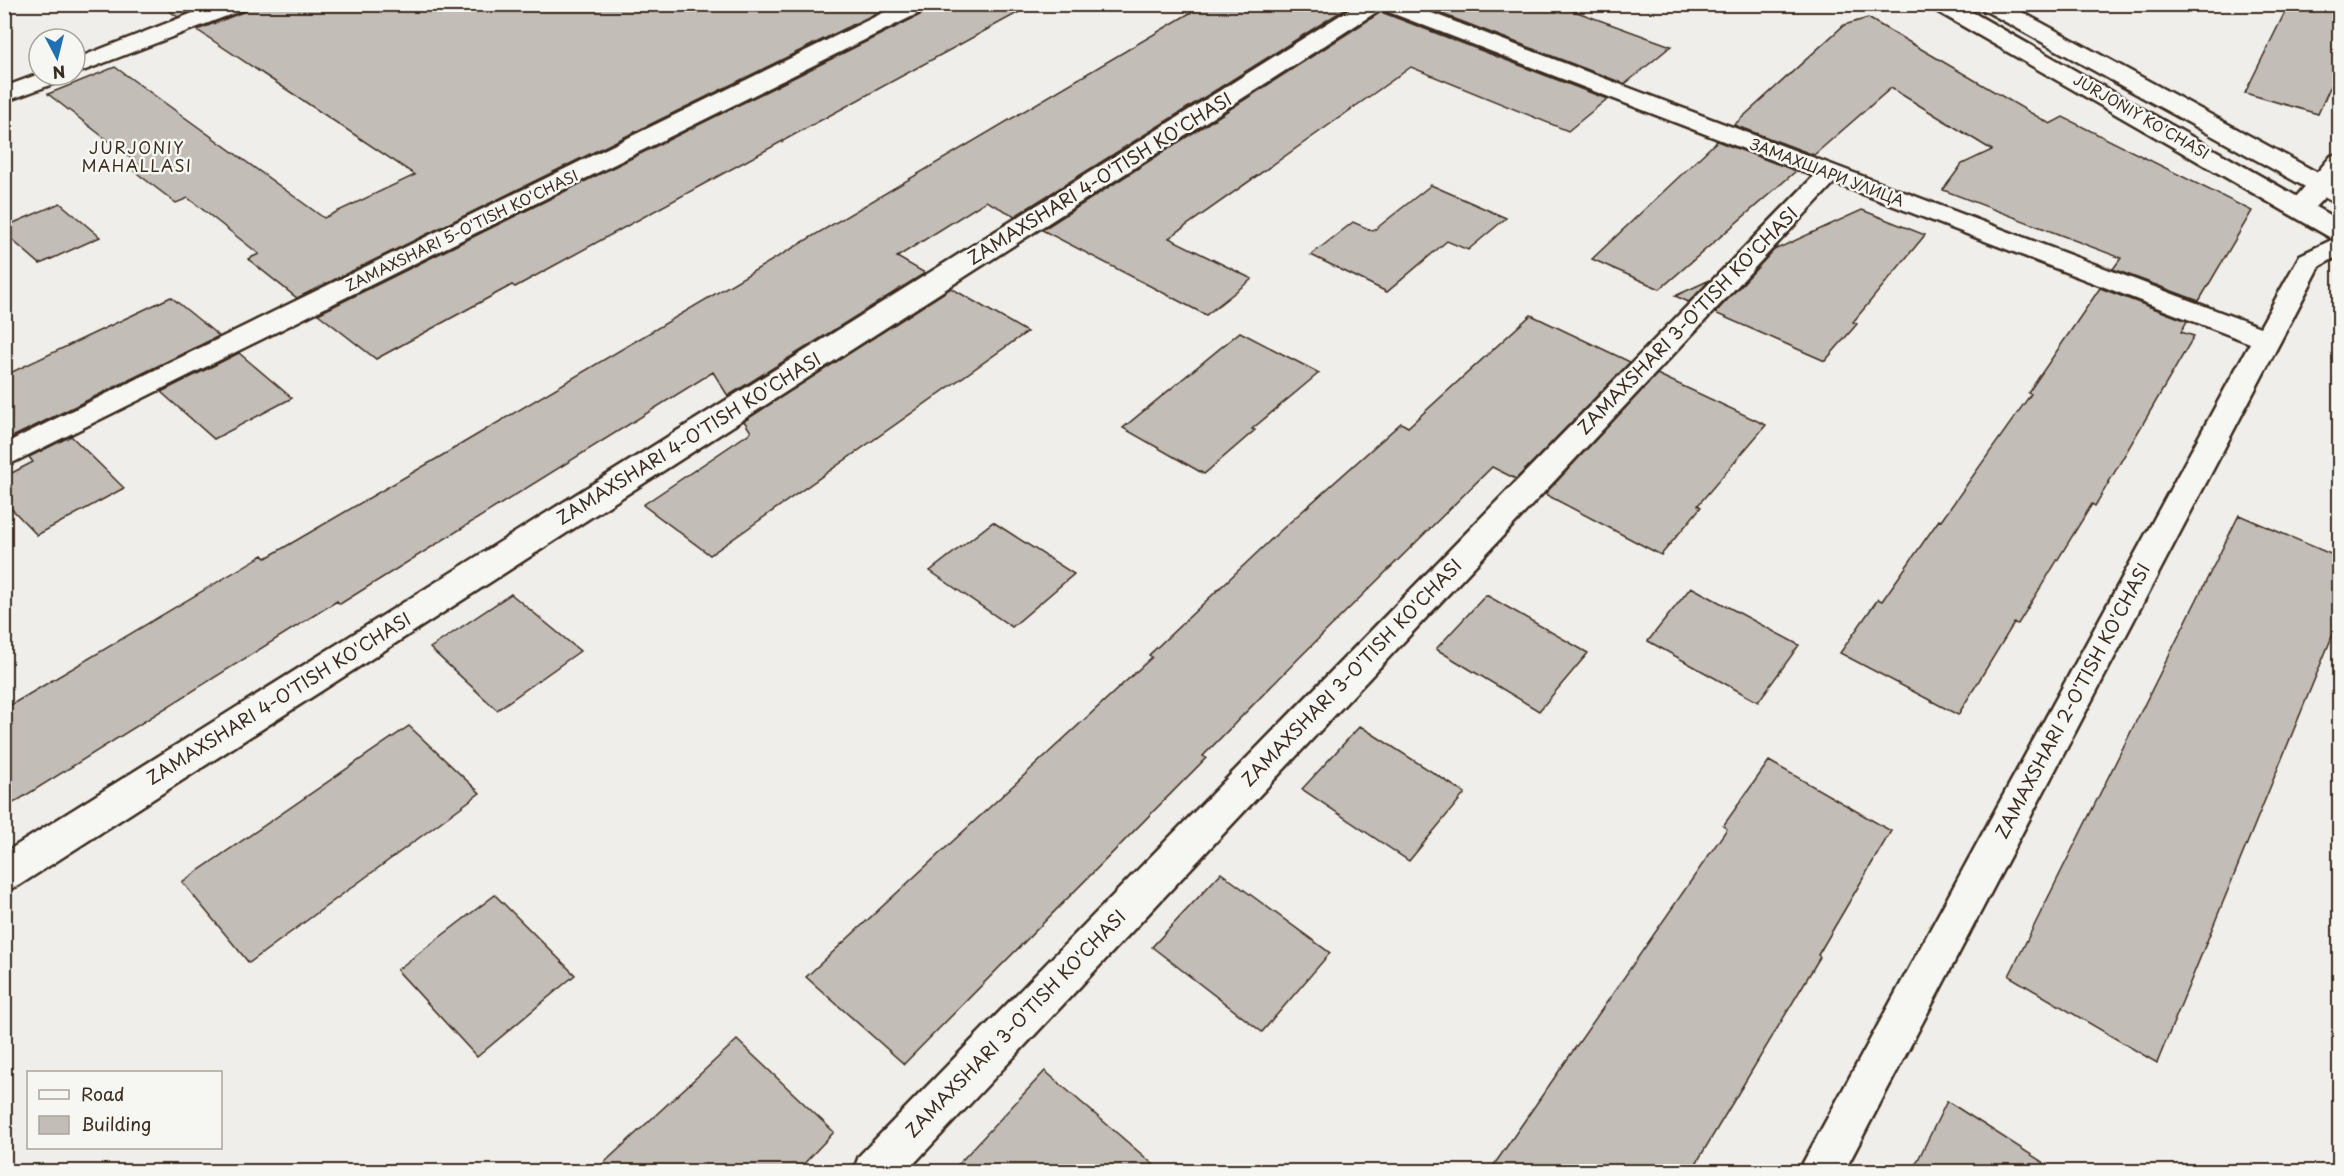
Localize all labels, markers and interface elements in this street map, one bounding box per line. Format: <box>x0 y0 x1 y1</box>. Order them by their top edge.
north arrow <box>27 27 87 87</box>
text: N <box>51 60 67 86</box>
street label: JURJONIY KO'CHASI <box>2069 67 2214 164</box>
street label: ZAMAXSHARI 4-O'TISH KO'CHASI <box>962 85 1237 271</box>
street label: ЗАМАХШАРИ УЛИЦА <box>1747 132 1908 212</box>
district label: JURJONIY MAHALLASI <box>81 135 193 177</box>
street label: ZAMAXSHARI 5-O'TISH KO'CHASI <box>341 163 582 296</box>
street label: ZAMAXSHARI 3-O'TISH KO'CHASI <box>1570 200 1803 440</box>
street label: ZAMAXSHARI 4-O'TISH KO'CHASI <box>551 345 826 531</box>
street label: ZAMAXSHARI 3-O'TISH KO'CHASI <box>1234 552 1467 792</box>
street label: ZAMAXSHARI 2-O'TISH KO'CHASI <box>1987 558 2156 843</box>
street label: ZAMAXSHARI 4-O'TISH KO'CHASI <box>141 605 416 791</box>
street label: ZAMAXSHARI 3-O'TISH KO'CHASI <box>898 903 1131 1143</box>
legend <box>27 1071 222 1149</box>
text: Road <box>81 1080 125 1107</box>
text: Building <box>81 1110 151 1137</box>

